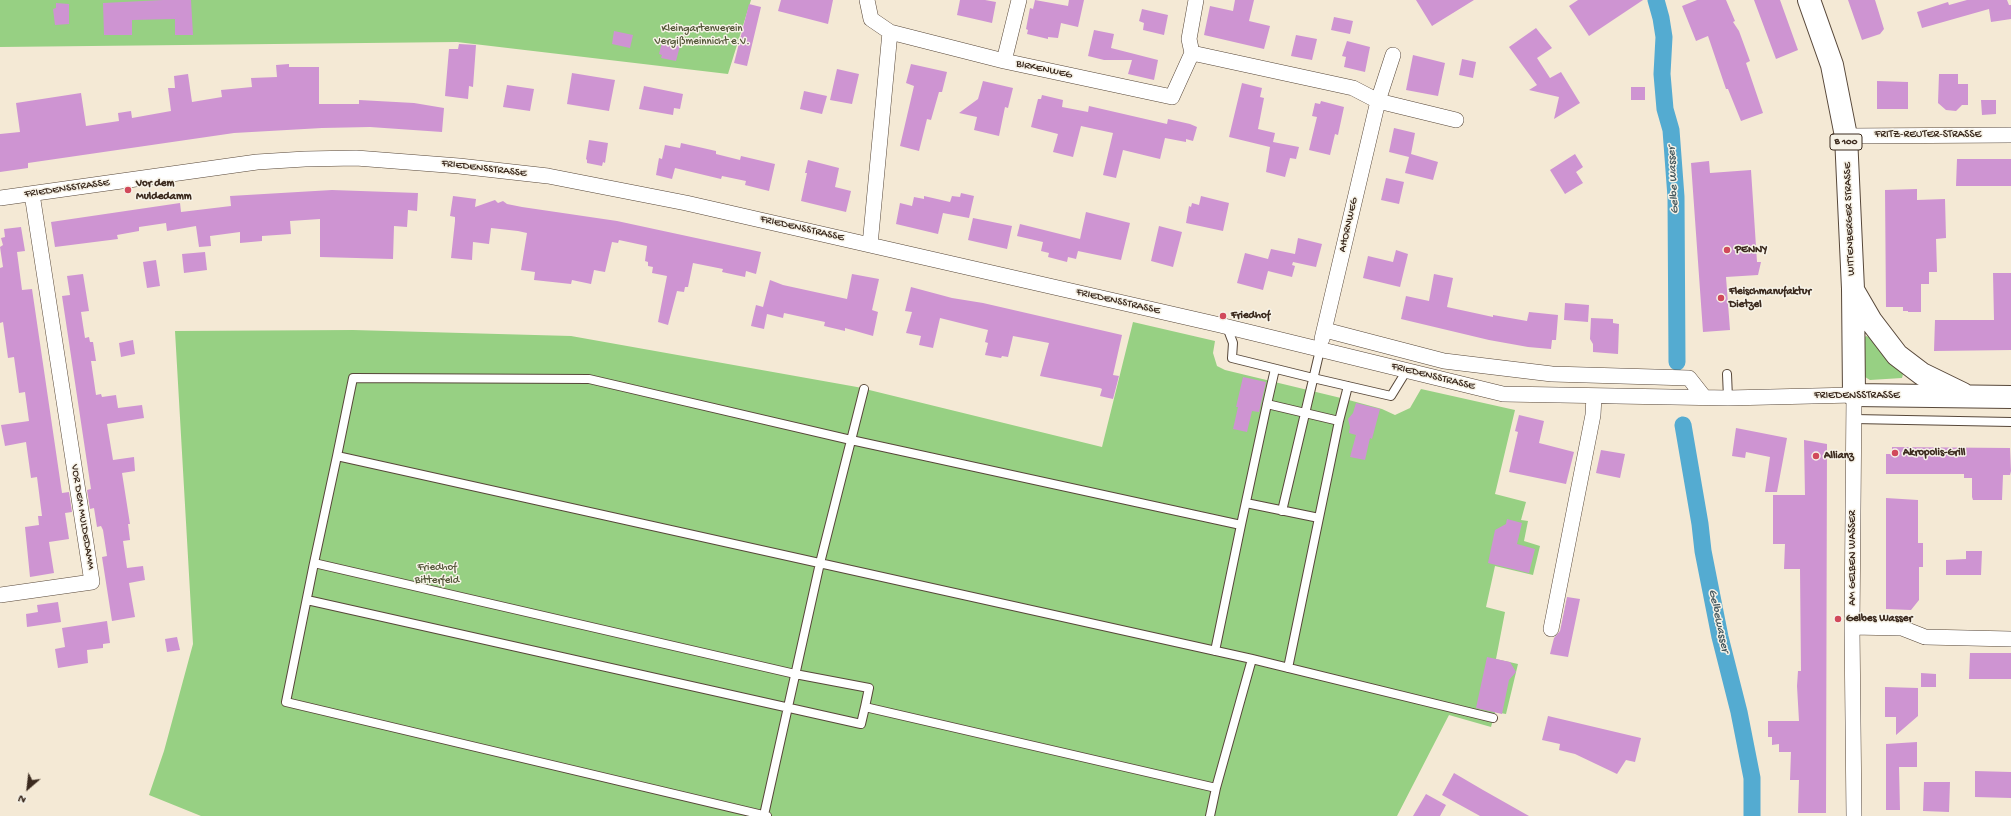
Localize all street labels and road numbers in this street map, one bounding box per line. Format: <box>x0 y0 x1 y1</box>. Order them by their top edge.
street label: BIRKENWEG <box>1015 58 1073 82</box>
street label: FRITZ-REUTER-STRASSE <box>1875 128 1981 142</box>
road number: B 100 <box>1830 134 1862 150</box>
street label: FRIEDENSSTRASSE <box>441 157 527 181</box>
street label: WITTENBERGER STRASSE <box>1841 162 1859 276</box>
street label: FRIEDENSSTRASSE <box>24 176 110 202</box>
street label: AHORNWEG <box>1336 196 1362 254</box>
street label: FRIEDENSSTRASSE <box>759 213 845 245</box>
street label: FRIEDENSSTRASSE <box>1075 286 1161 318</box>
street label: FRIEDENSSTRASSE <box>1390 360 1476 394</box>
street label: FRIEDENSSTRASSE <box>1814 389 1900 403</box>
street label: VOR DEM MULDEDAMM <box>67 463 97 571</box>
street label: AM GELBEN WASSER <box>1846 510 1860 606</box>

